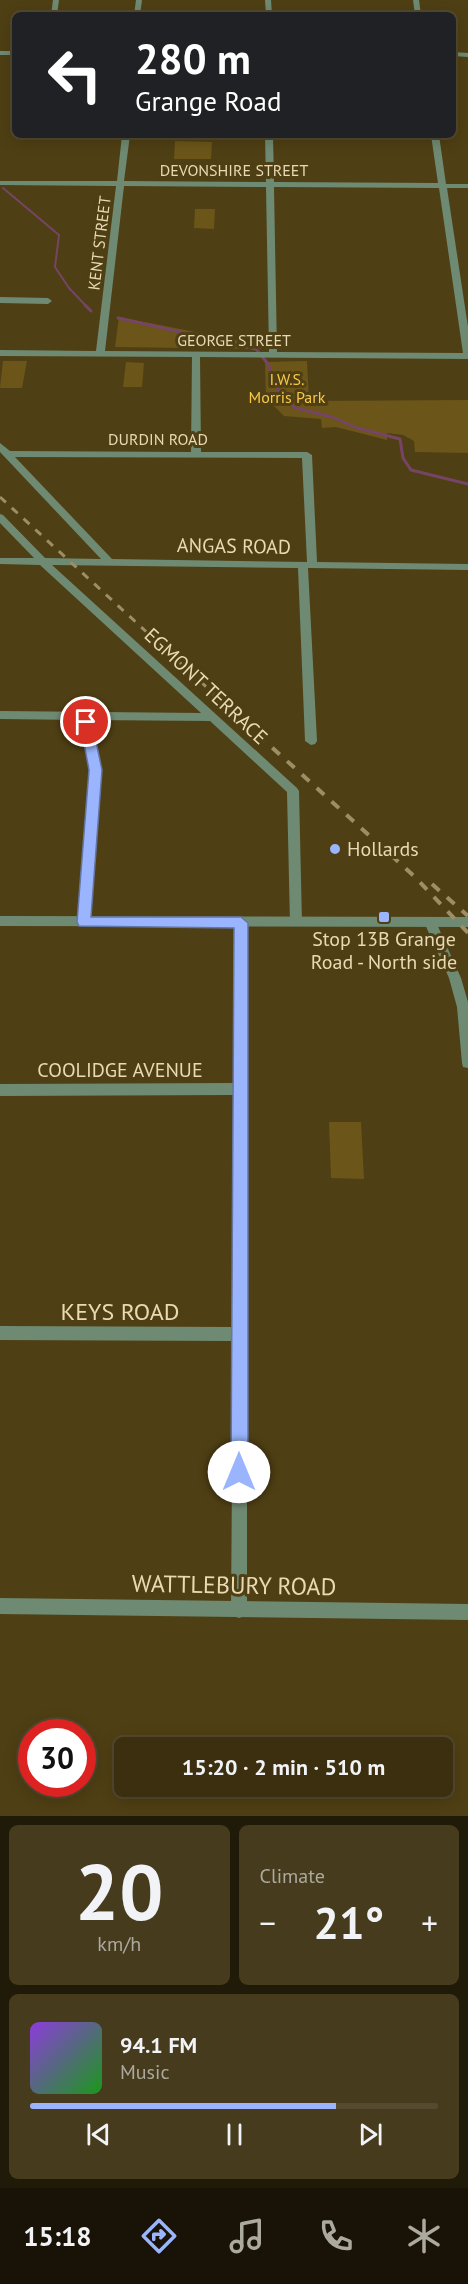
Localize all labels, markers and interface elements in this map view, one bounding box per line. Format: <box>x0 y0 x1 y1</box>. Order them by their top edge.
text: 280 m <box>135 31 251 86</box>
icon: left <box>36 36 114 114</box>
text: Grange Road <box>135 84 281 118</box>
street label: DEVONSHIRE STREET <box>160 160 308 180</box>
street label: KENT STREET <box>83 195 115 291</box>
street label: GEORGE STREET <box>177 330 291 350</box>
park label: I.W.S. Morris Park <box>249 369 326 407</box>
street label: DURDIN ROAD <box>108 429 208 449</box>
street label: ANGAS ROAD <box>177 532 291 560</box>
street label: EGMONT TERRACE <box>139 622 273 750</box>
pin <box>60 696 111 747</box>
icon: arrive <box>69 705 102 738</box>
place label: Hollards <box>347 836 419 862</box>
marker: Hollards <box>328 842 342 856</box>
marker: Stop 13B Grange Road - North side <box>377 910 391 924</box>
place label: Stop 13B Grange Road - North side <box>311 926 457 975</box>
street label: COOLIDGE AVENUE <box>37 1057 203 1083</box>
street label: KEYS ROAD <box>61 1296 179 1327</box>
position arrow <box>207 1440 271 1504</box>
street label: WATTLEBURY ROAD <box>131 1568 337 1602</box>
speed limit sign: 30 <box>18 1719 96 1797</box>
text: 15:20 · 2 min · 510 m <box>182 1753 385 1781</box>
text: 20 <box>75 1841 163 1942</box>
text: Climate <box>260 1863 325 1889</box>
text: 21° <box>313 1893 384 1951</box>
text: − <box>260 1901 276 1944</box>
text: + <box>421 1901 438 1944</box>
text: km/h <box>97 1931 141 1957</box>
text: 94.1 FM <box>120 2031 197 2059</box>
text: Music <box>120 2059 169 2085</box>
icon: previous <box>82 2118 115 2151</box>
icon: pause <box>218 2118 251 2151</box>
icon: next <box>354 2118 387 2151</box>
icon: directions <box>138 2215 180 2257</box>
icon: music <box>226 2215 268 2257</box>
icon: phone <box>315 2215 357 2257</box>
icon: climate <box>403 2215 445 2257</box>
text: 15:18 <box>23 2219 92 2253</box>

